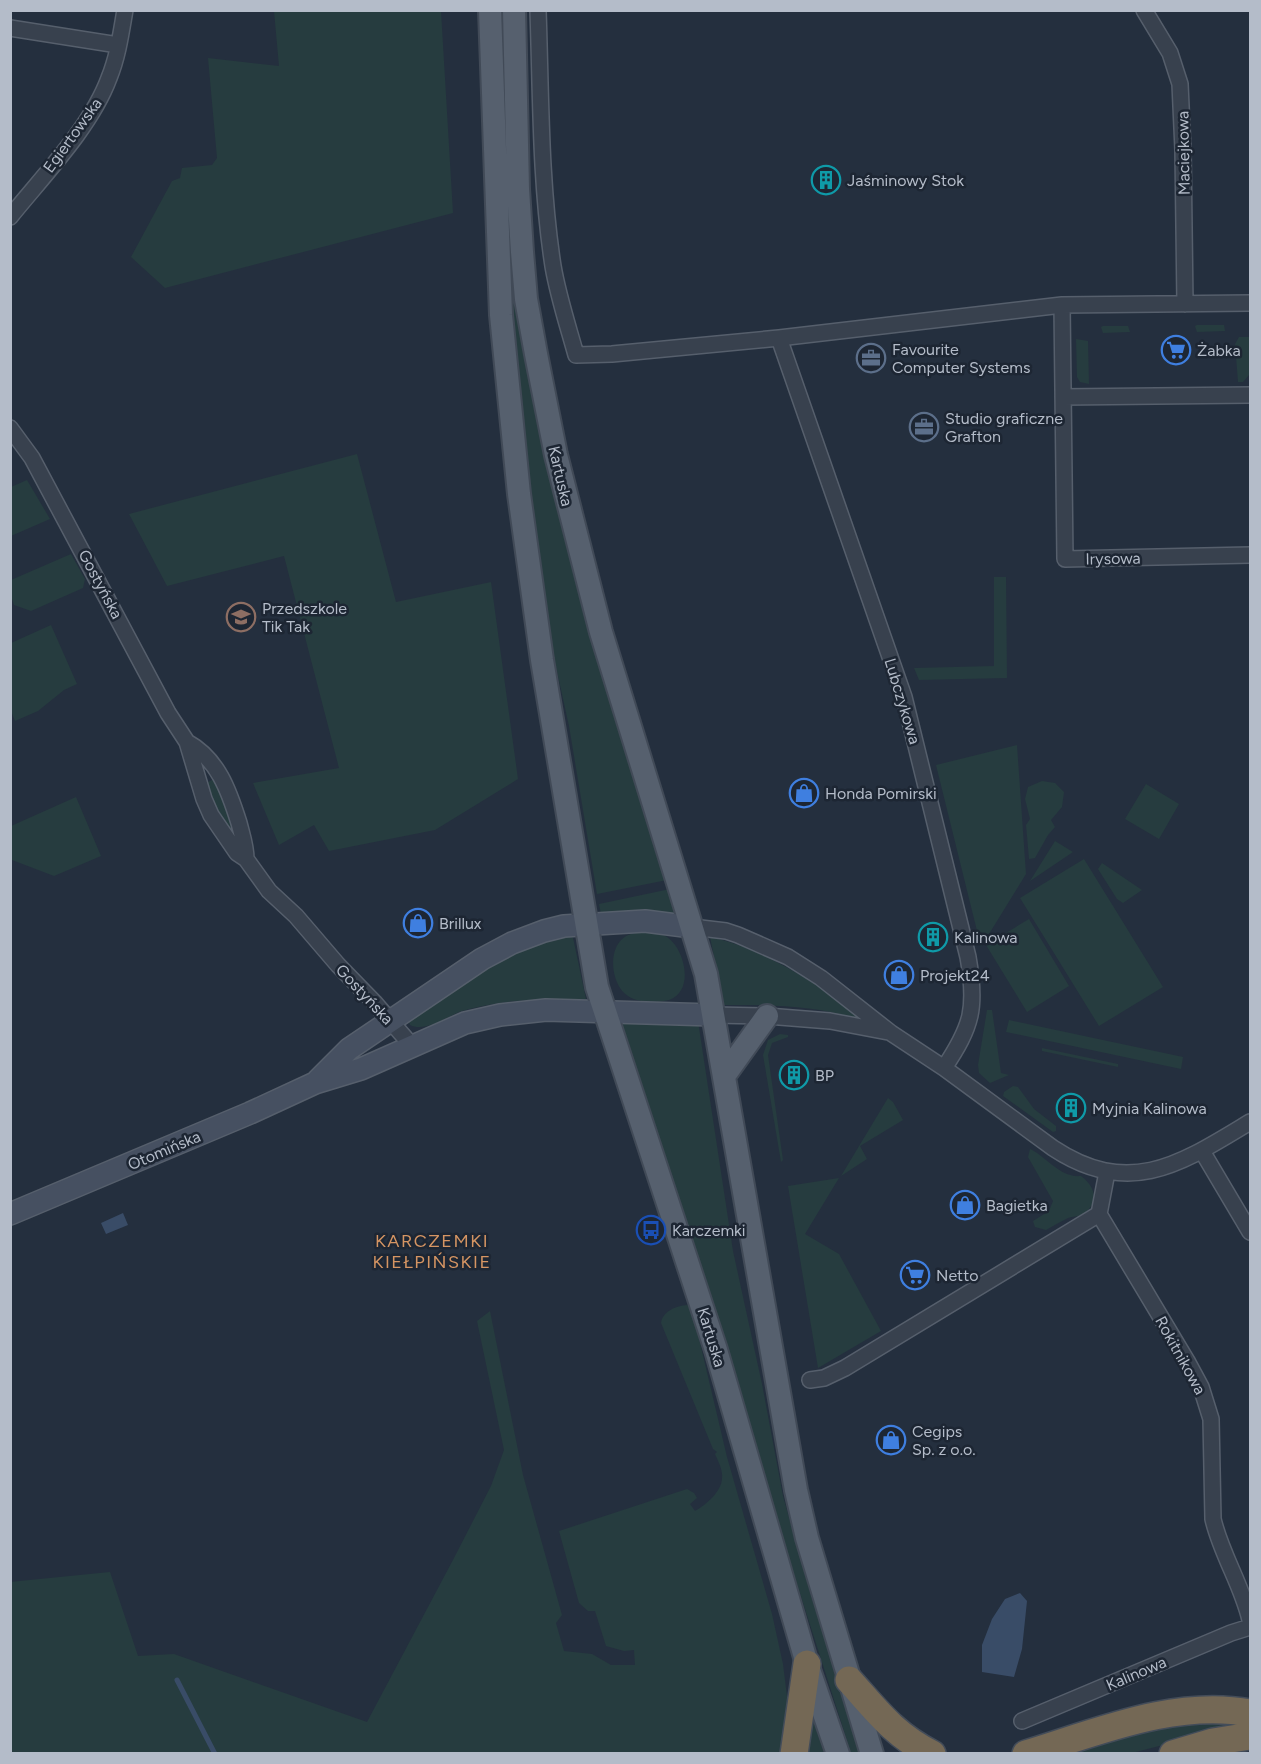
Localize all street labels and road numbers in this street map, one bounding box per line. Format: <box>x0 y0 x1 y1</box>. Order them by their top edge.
street label: Egiertowska <box>39 94 106 176</box>
street label: Maciejkowa <box>1173 111 1194 195</box>
street label: Kartuska <box>544 444 577 508</box>
street label: Gostyńska <box>74 546 127 622</box>
street label: Irysowa <box>1085 549 1141 568</box>
street label: Lubczykowa <box>880 656 925 746</box>
street label: Gostyńska <box>332 960 397 1028</box>
street label: Otomińska <box>125 1127 203 1174</box>
street label: Kartuska <box>693 1305 730 1369</box>
street label: Rokitnikowa <box>1151 1313 1210 1398</box>
street label: Kalinowa <box>1103 1652 1169 1695</box>

